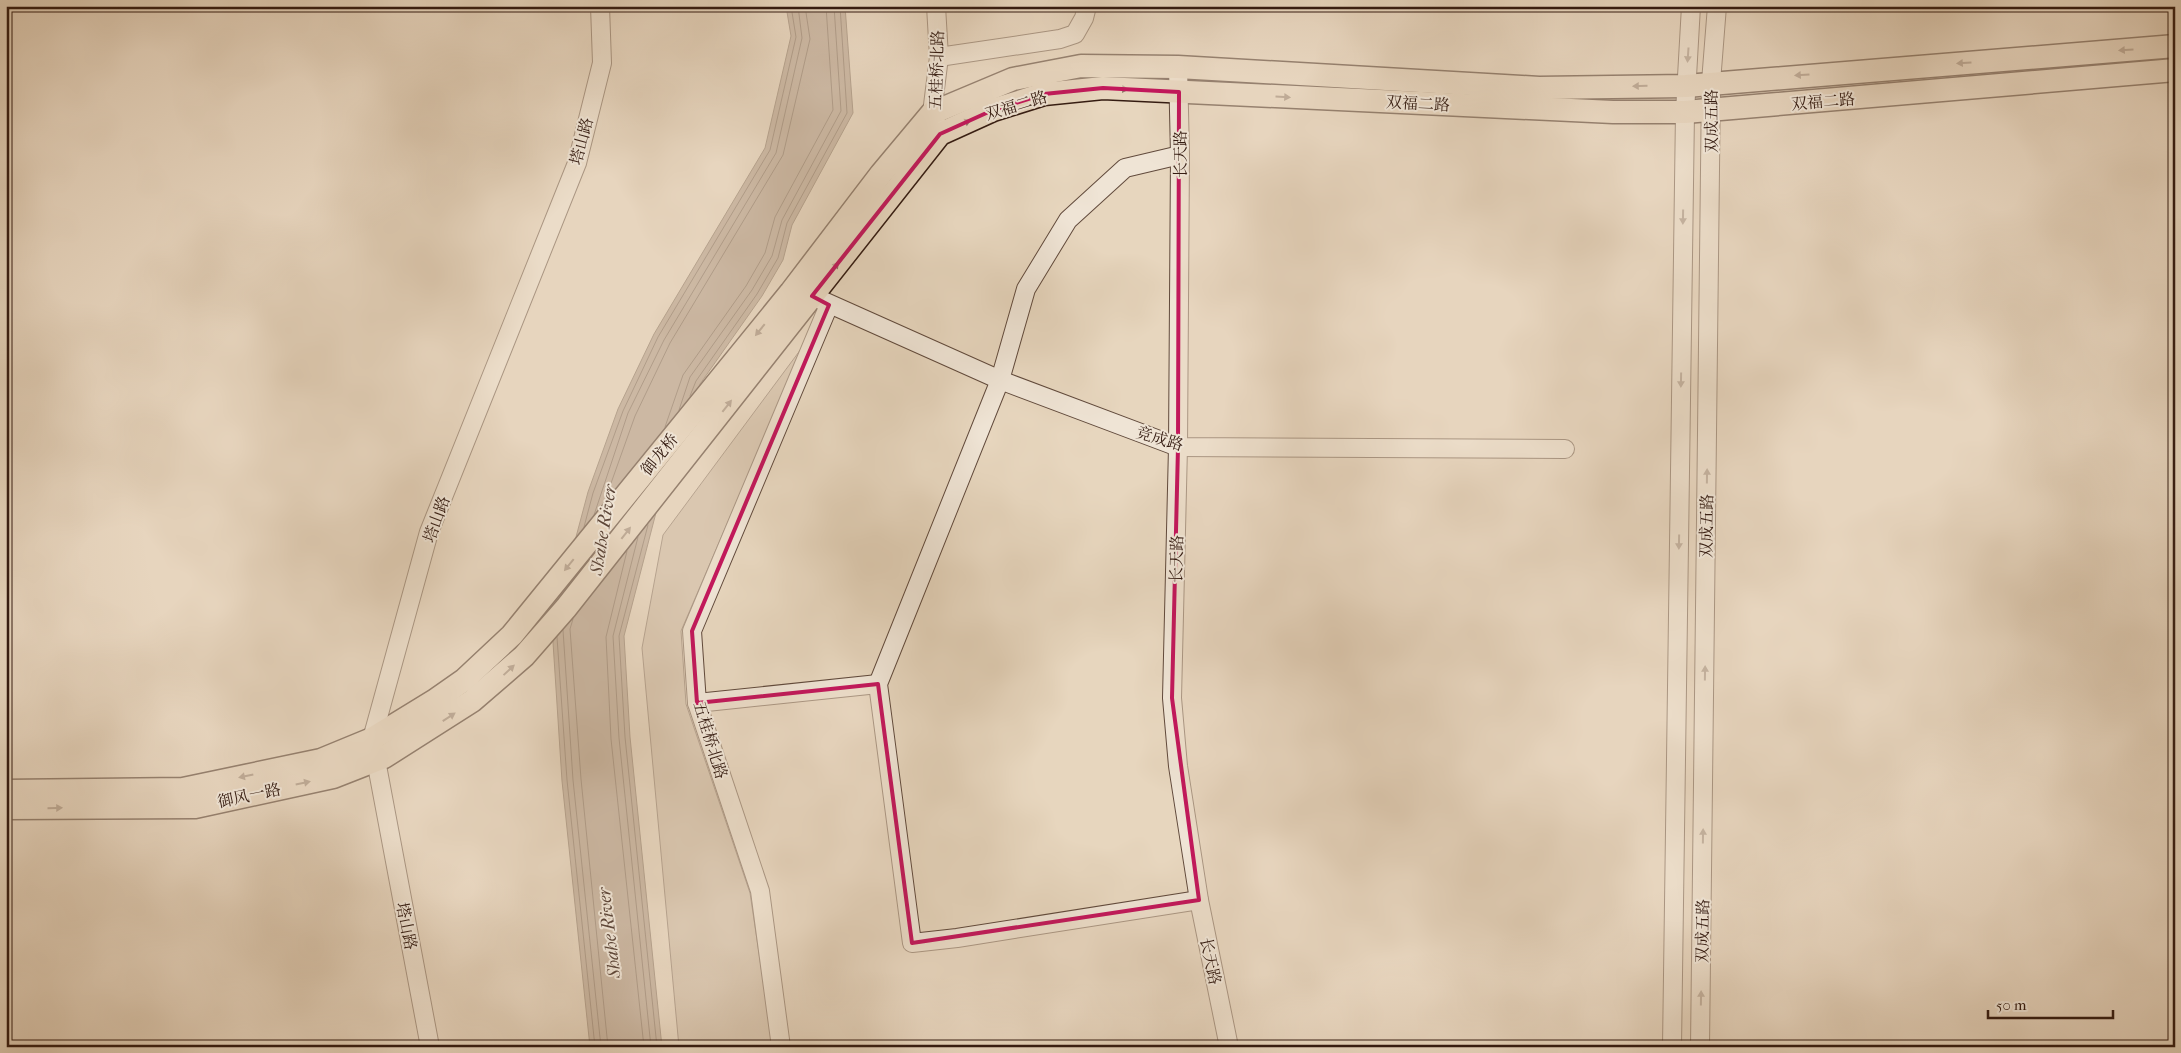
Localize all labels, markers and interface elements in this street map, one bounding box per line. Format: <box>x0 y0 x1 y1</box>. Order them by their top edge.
street label: 五桂桥北路 <box>926 30 947 110</box>
one-way arrow <box>1684 47 1692 63</box>
one-way arrow <box>2118 47 2134 55</box>
one-way arrow <box>1956 59 1972 67</box>
one-way arrow <box>1794 72 1810 80</box>
one-way arrow <box>1632 83 1648 91</box>
one-way arrow <box>1113 85 1129 93</box>
street label: 双福二路 <box>983 87 1050 124</box>
street label: 双成五路 <box>1702 89 1721 153</box>
street label: 双福二路 <box>1790 89 1856 114</box>
street label: 双福二路 <box>1386 92 1450 115</box>
one-way arrow <box>1276 93 1292 101</box>
street label: 塔山路 <box>566 115 597 167</box>
one-way arrow <box>957 118 971 126</box>
street label: 长天路 <box>1171 130 1190 178</box>
one-way arrow <box>1679 210 1687 226</box>
one-way arrow <box>829 262 840 275</box>
one-way arrow <box>754 323 765 336</box>
one-way arrow <box>1677 372 1685 388</box>
one-way arrow <box>721 400 732 413</box>
street label: 竞成路 <box>1134 422 1186 455</box>
street label: 御龙桥 <box>637 430 682 479</box>
one-way arrow <box>1703 467 1711 483</box>
water label: Shahe River <box>586 481 621 578</box>
street label: 塔山路 <box>419 493 454 545</box>
street label: 双成五路 <box>1696 494 1717 558</box>
one-way arrow <box>620 527 631 540</box>
street label: 长天路 <box>1167 535 1186 583</box>
one-way arrow <box>1675 535 1683 551</box>
one-way arrow <box>564 558 575 571</box>
one-way arrow <box>503 664 515 676</box>
one-way arrow <box>1701 665 1709 681</box>
street label: 五桂桥北路 <box>690 699 731 781</box>
one-way arrow <box>443 712 456 722</box>
one-way arrow <box>238 772 253 780</box>
one-way arrow <box>295 779 311 787</box>
street label: 御风一路 <box>216 780 282 811</box>
one-way arrow <box>47 804 63 812</box>
one-way arrow <box>1699 827 1707 843</box>
water label: Shahe River <box>593 884 626 980</box>
street label: 双成五路 <box>1692 899 1713 963</box>
street label: 塔山路 <box>393 901 420 951</box>
street label: 长天路 <box>1196 936 1225 987</box>
scale bar <box>1988 988 2114 1020</box>
one-way arrow <box>1697 990 1705 1006</box>
text: 50 m <box>1996 996 2027 1014</box>

